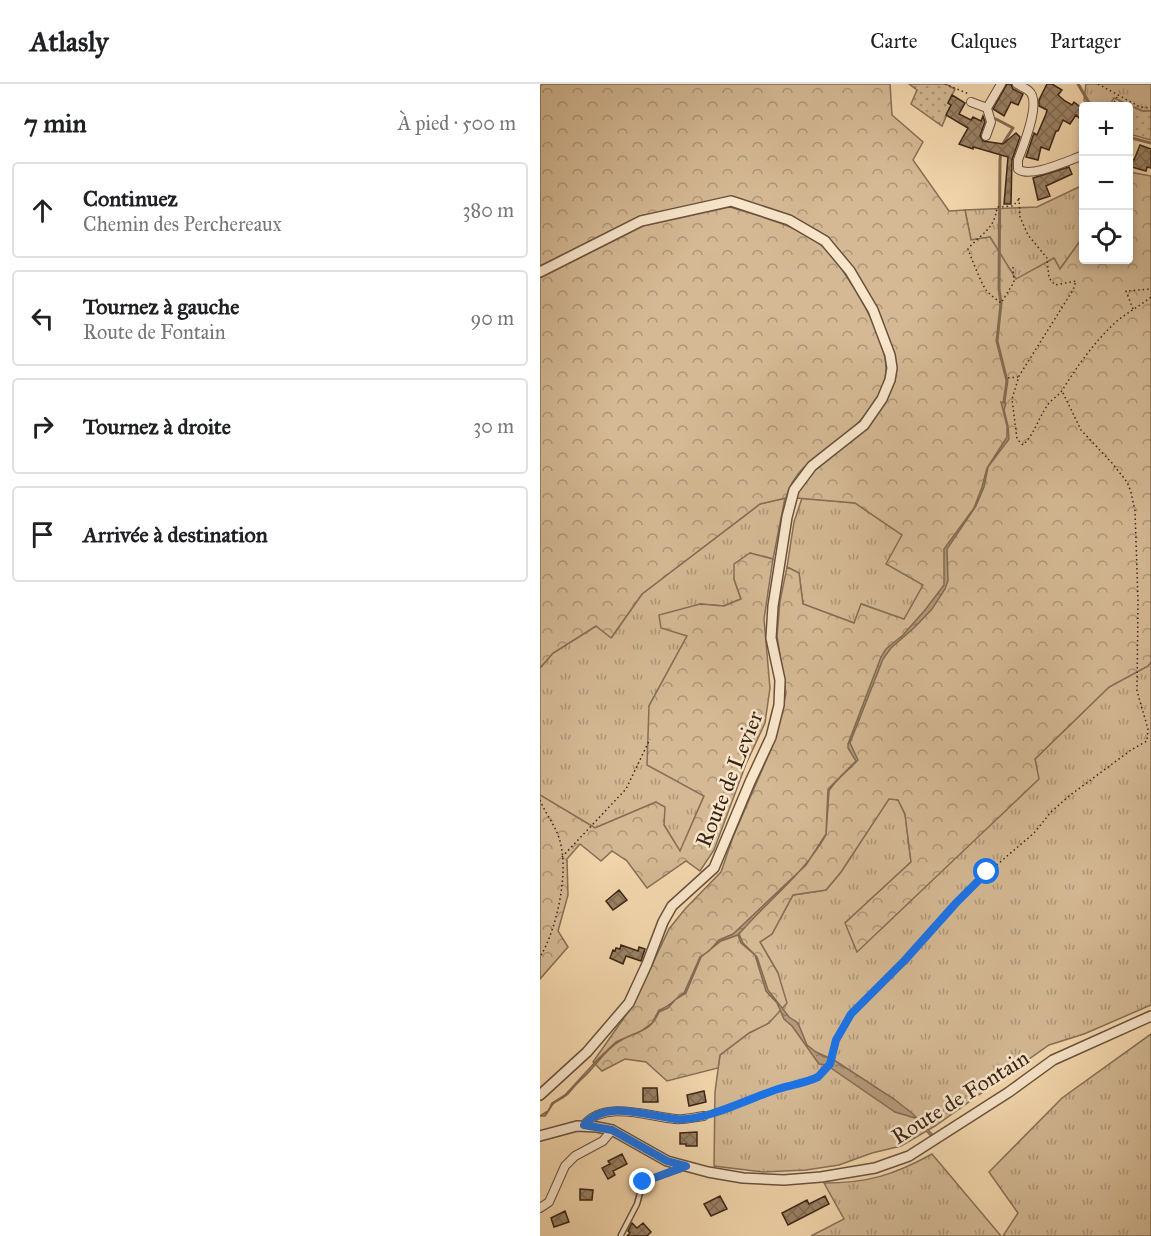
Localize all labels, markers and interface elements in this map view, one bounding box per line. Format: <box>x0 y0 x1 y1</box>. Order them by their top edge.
text: Atlasly <box>30 24 108 59</box>
text: Carte <box>870 28 917 54</box>
text: Calques <box>950 28 1017 54</box>
text: Partager <box>1050 28 1121 54</box>
map controls <box>1079 102 1133 264</box>
button: + <box>1079 102 1133 156</box>
text: 7 min <box>24 107 87 139</box>
text: À pied · 500 m <box>398 111 516 135</box>
button: − <box>1079 156 1133 210</box>
text: Continuez <box>83 185 178 212</box>
icon: ahead <box>26 194 59 227</box>
text: 380 m <box>463 198 514 222</box>
button: locate <box>1079 210 1133 264</box>
text: Chemin des Perchereaux <box>83 212 282 236</box>
text: Tournez à gauche <box>83 293 239 320</box>
icon: left <box>26 302 59 335</box>
text: 90 m <box>471 306 514 330</box>
text: Route de Fontain <box>83 320 226 344</box>
icon: right <box>26 410 59 443</box>
text: Tournez à droite <box>83 413 231 440</box>
text: 30 m <box>473 414 514 438</box>
icon: arrive <box>26 518 59 551</box>
text: Arrivée à destination <box>83 521 268 548</box>
street label: Route de Levier <box>689 706 769 851</box>
route start <box>973 858 999 884</box>
street label: Route de Fontain <box>886 1044 1034 1150</box>
route end <box>629 1168 655 1194</box>

